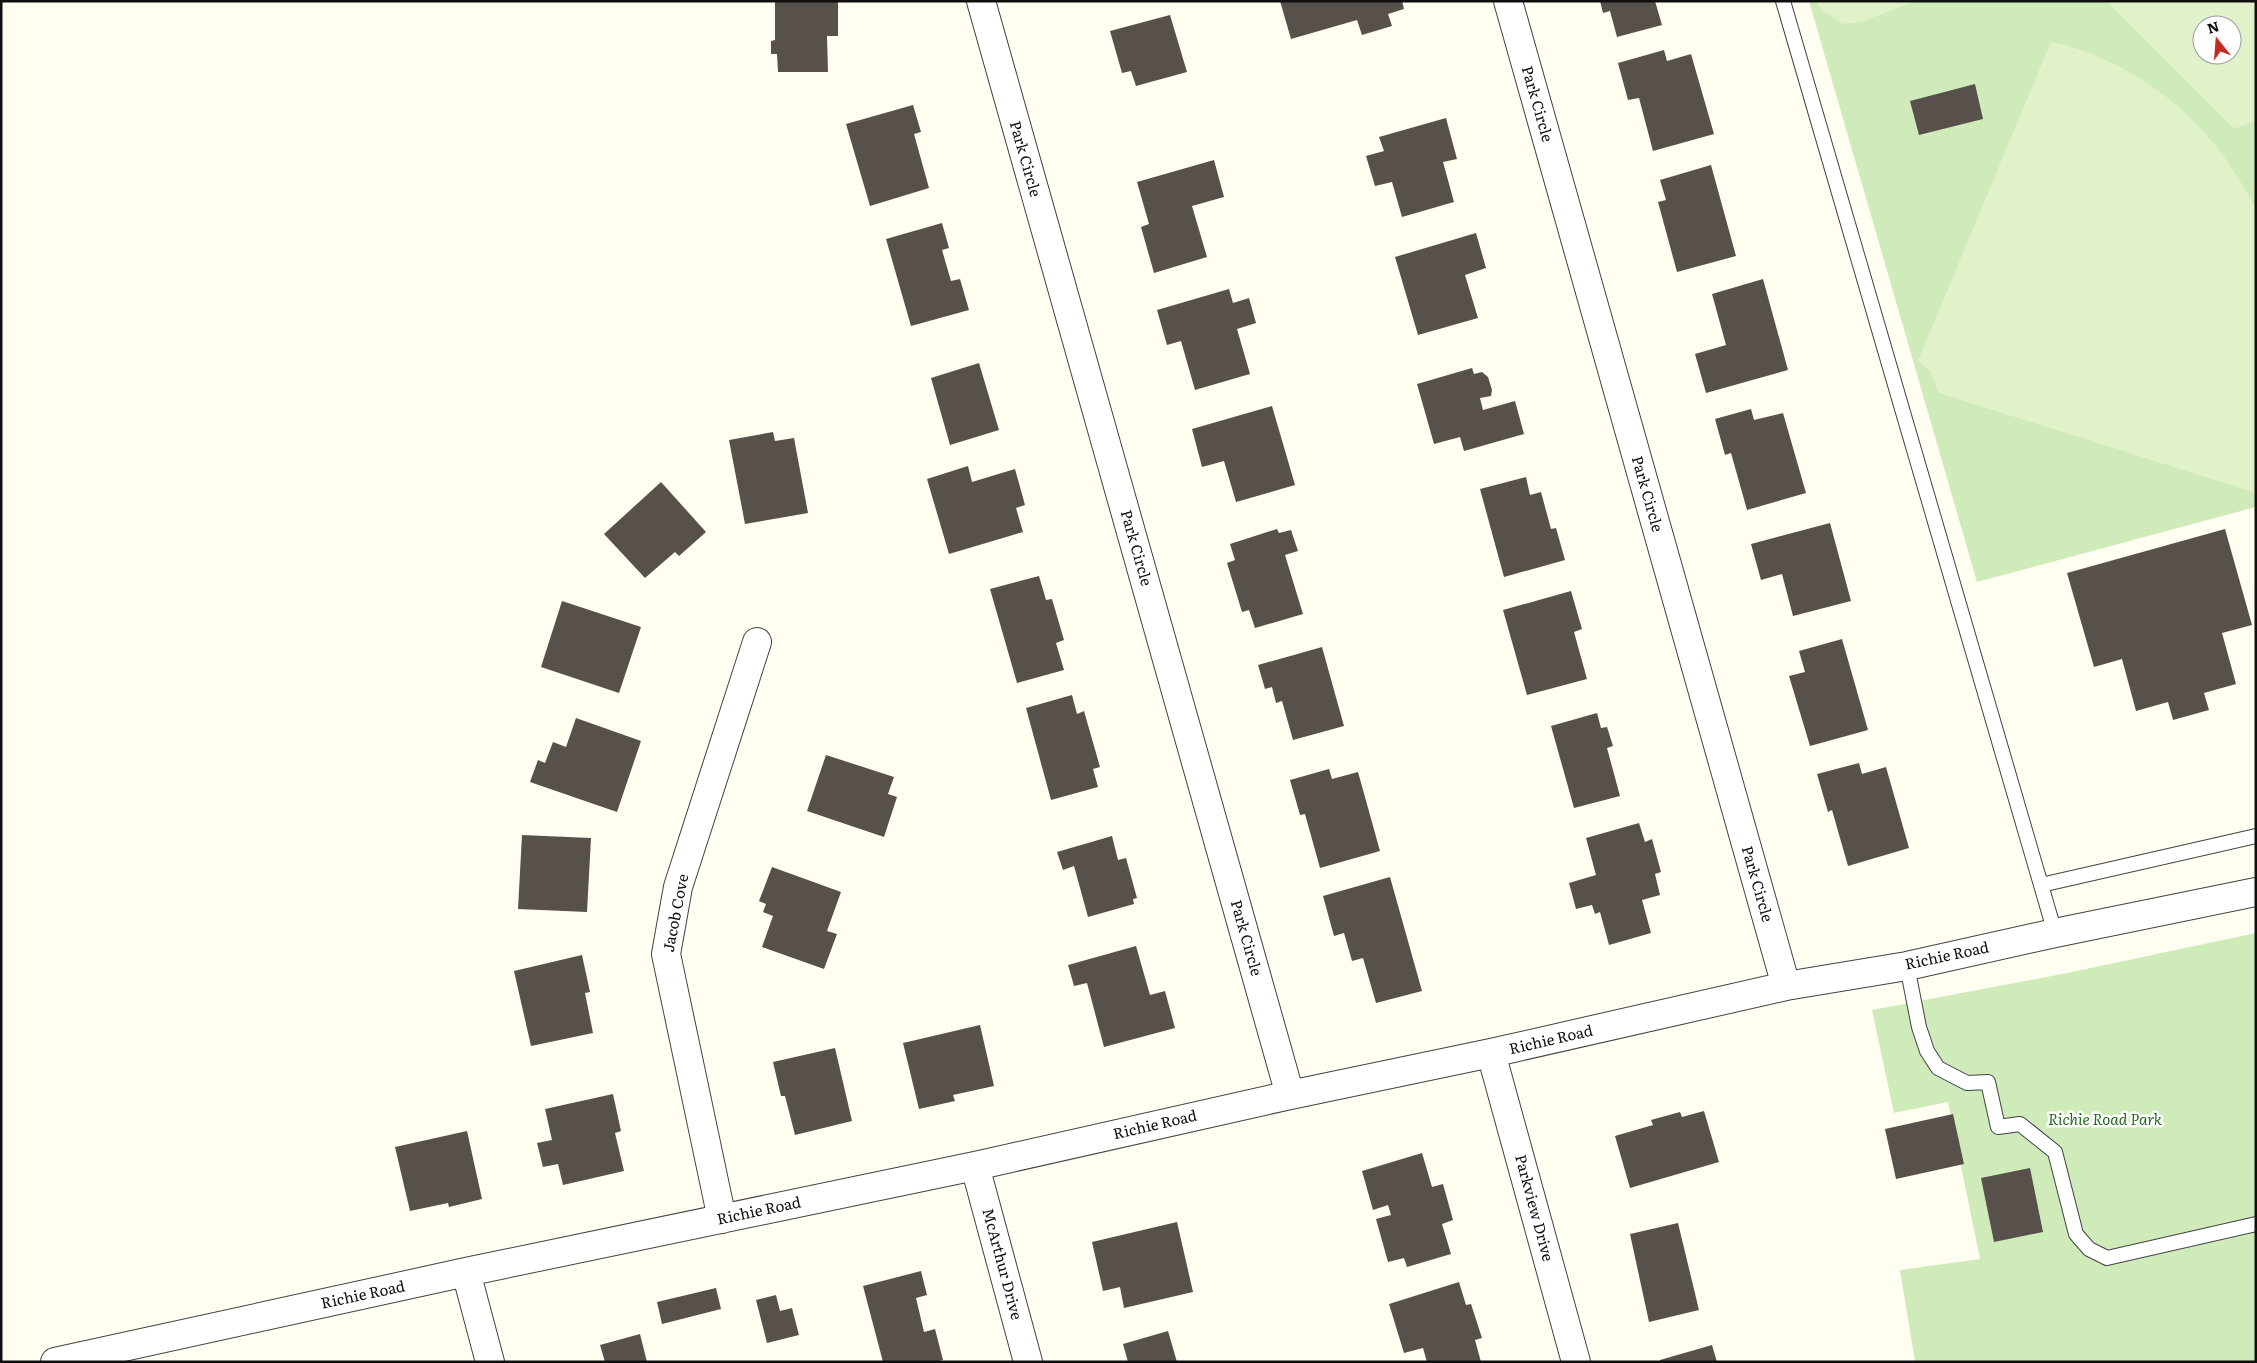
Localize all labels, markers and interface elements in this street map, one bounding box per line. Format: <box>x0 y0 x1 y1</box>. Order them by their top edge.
north arrow <box>2192 15 2242 65</box>
text: N <box>2204 15 2222 38</box>
street label: Park Circle <box>1517 63 1560 145</box>
street label: Park Circle <box>1005 118 1048 200</box>
street label: Park Circle <box>1627 453 1670 535</box>
street label: Park Circle <box>1116 507 1159 589</box>
street label: Park Circle <box>1737 843 1780 925</box>
street label: Jacob Cove <box>656 872 693 954</box>
street label: Park Circle <box>1226 897 1269 979</box>
street label: Richie Road <box>1903 934 1991 975</box>
street label: Richie Road <box>1506 1018 1595 1059</box>
street label: Richie Road <box>1110 1103 1199 1144</box>
park label: Richie Road Park <box>2048 1107 2163 1130</box>
street label: Parkview Drive <box>1510 1152 1561 1264</box>
street label: Richie Road <box>715 1189 803 1230</box>
street label: McArthur Drive <box>977 1205 1029 1322</box>
street label: Richie Road <box>319 1273 407 1314</box>

